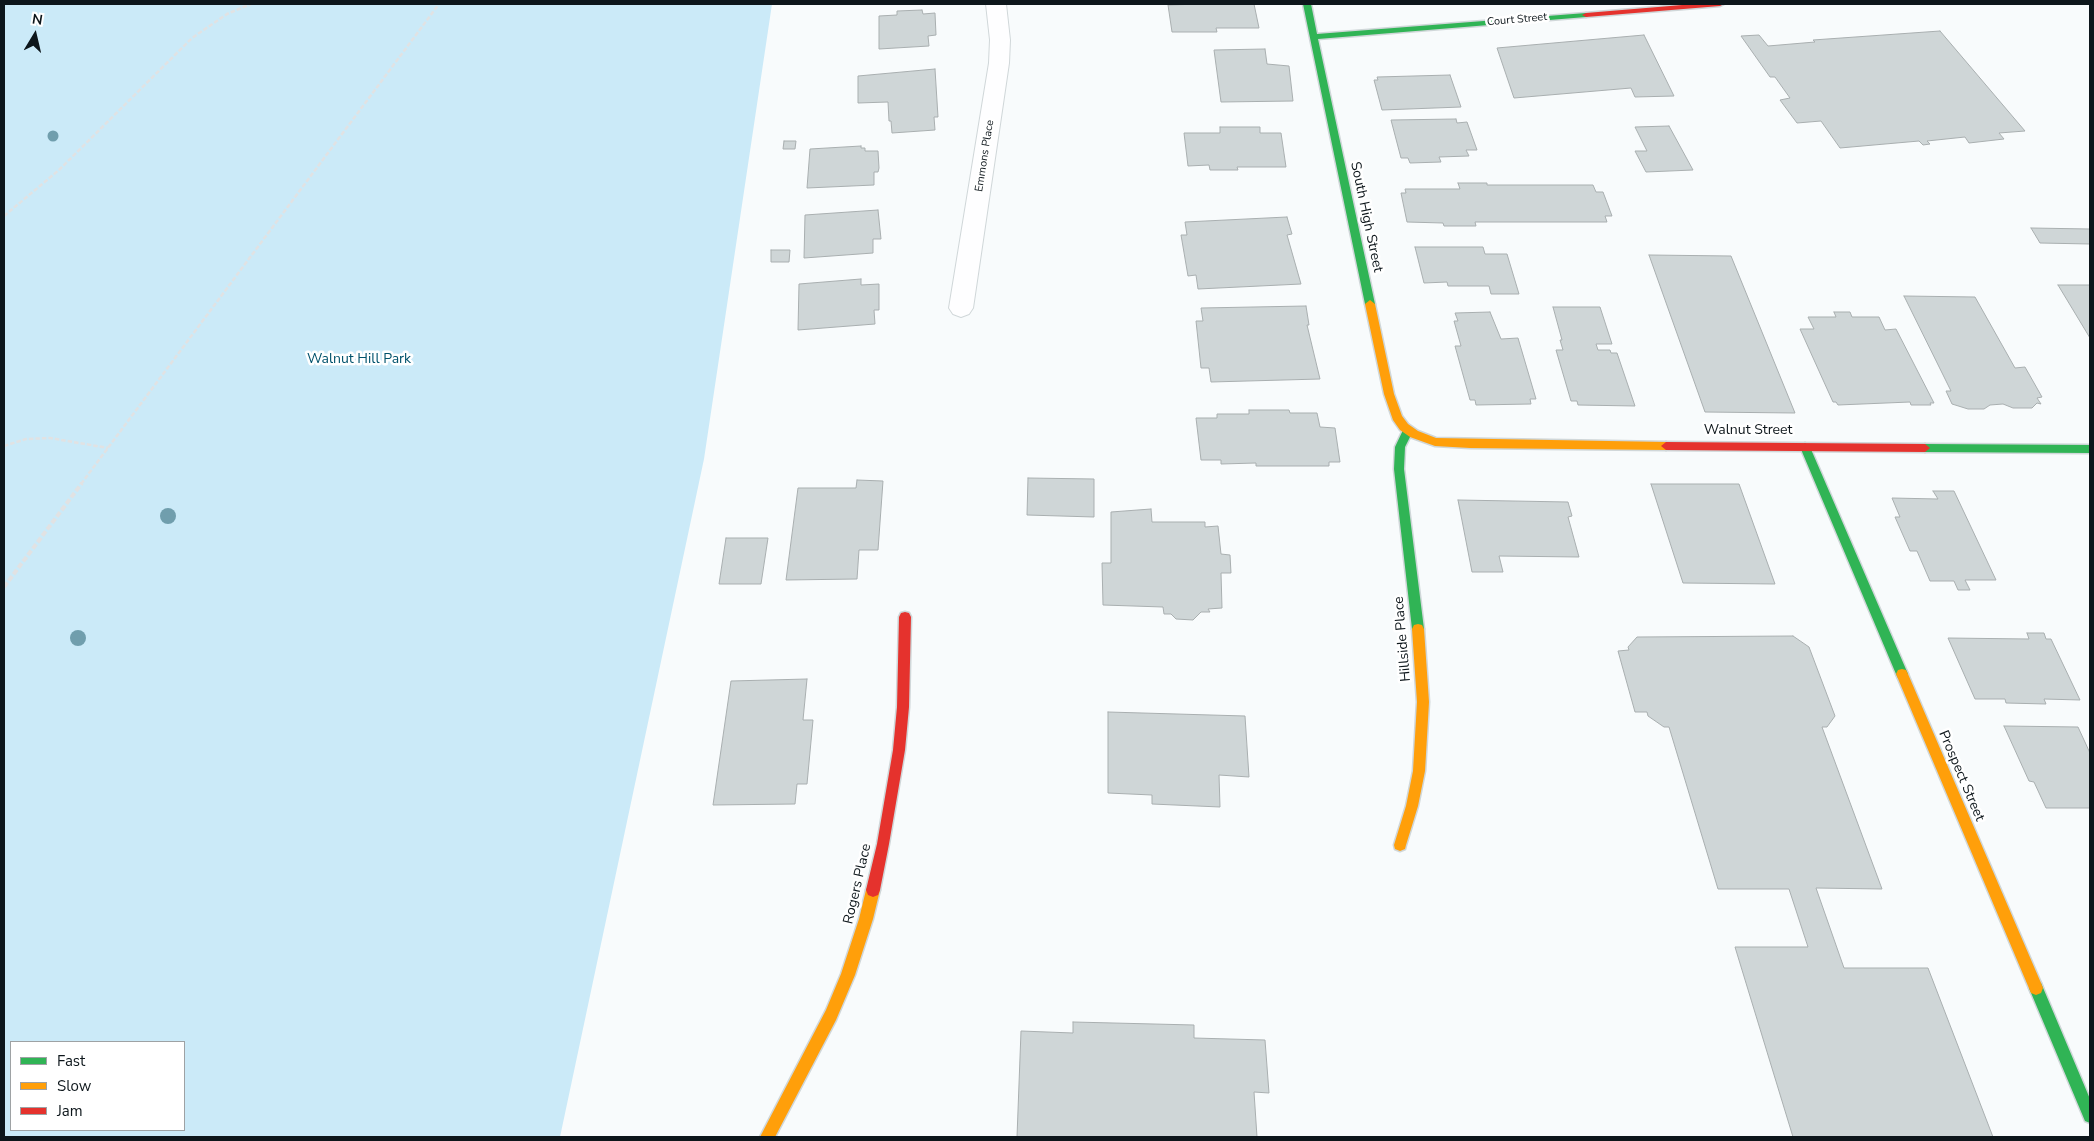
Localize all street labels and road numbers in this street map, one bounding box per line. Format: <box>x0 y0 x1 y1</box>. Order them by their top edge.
street label: Court Street <box>1486 11 1548 29</box>
street label: Emmons Place <box>973 119 997 193</box>
street label: South High Street <box>1346 160 1386 274</box>
street label: Walnut Street <box>1704 423 1792 439</box>
street label: Hillside Place <box>1391 596 1415 682</box>
street label: Prospect Street <box>1934 728 1988 824</box>
street label: Rogers Place <box>841 842 875 926</box>

